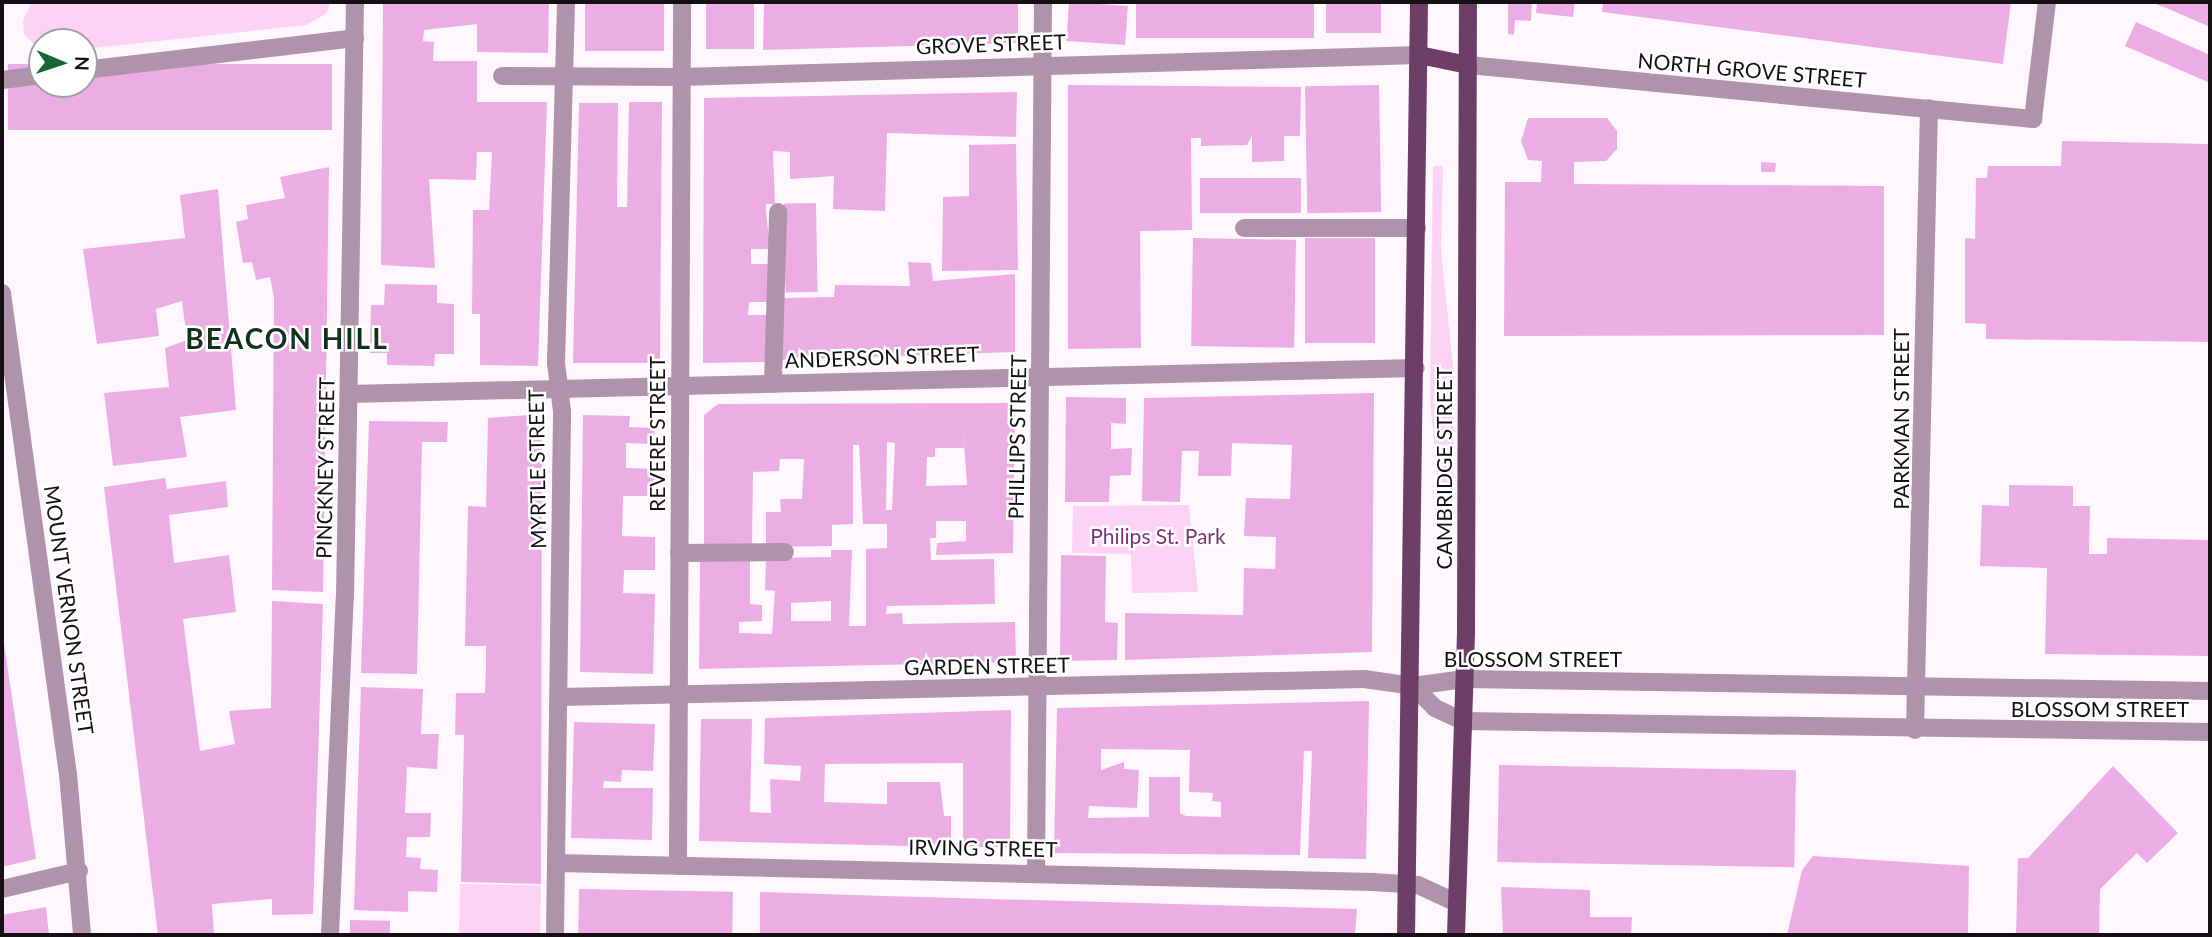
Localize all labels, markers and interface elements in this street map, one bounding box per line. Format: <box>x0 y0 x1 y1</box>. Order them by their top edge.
north arrow <box>28 28 98 98</box>
street label: GROVE STREET <box>916 29 1066 59</box>
street label: NORTH GROVE STREET <box>1637 47 1867 93</box>
text: N <box>71 56 94 71</box>
district label: BEACON HILL <box>187 321 387 355</box>
street label: PARKMAN STREET <box>1888 328 1914 510</box>
street label: ANDERSON STREET <box>784 341 980 373</box>
street label: PHILLIPS STREET <box>1003 354 1031 520</box>
street label: REVERE STREET <box>644 356 670 512</box>
street label: CAMBRIDGE STREET <box>1431 367 1457 569</box>
street label: PINCKNEY STREET <box>311 376 339 560</box>
street label: MYRTLE STREET <box>523 389 551 549</box>
street label: MOUNT VERNON STREET <box>39 483 99 737</box>
park label: Philips St. Park <box>1090 523 1226 549</box>
street label: BLOSSOM STREET <box>1444 646 1622 672</box>
street label: GARDEN STREET <box>904 652 1070 680</box>
street label: BLOSSOM STREET <box>2011 696 2189 722</box>
street label: IRVING STREET <box>908 834 1058 862</box>

